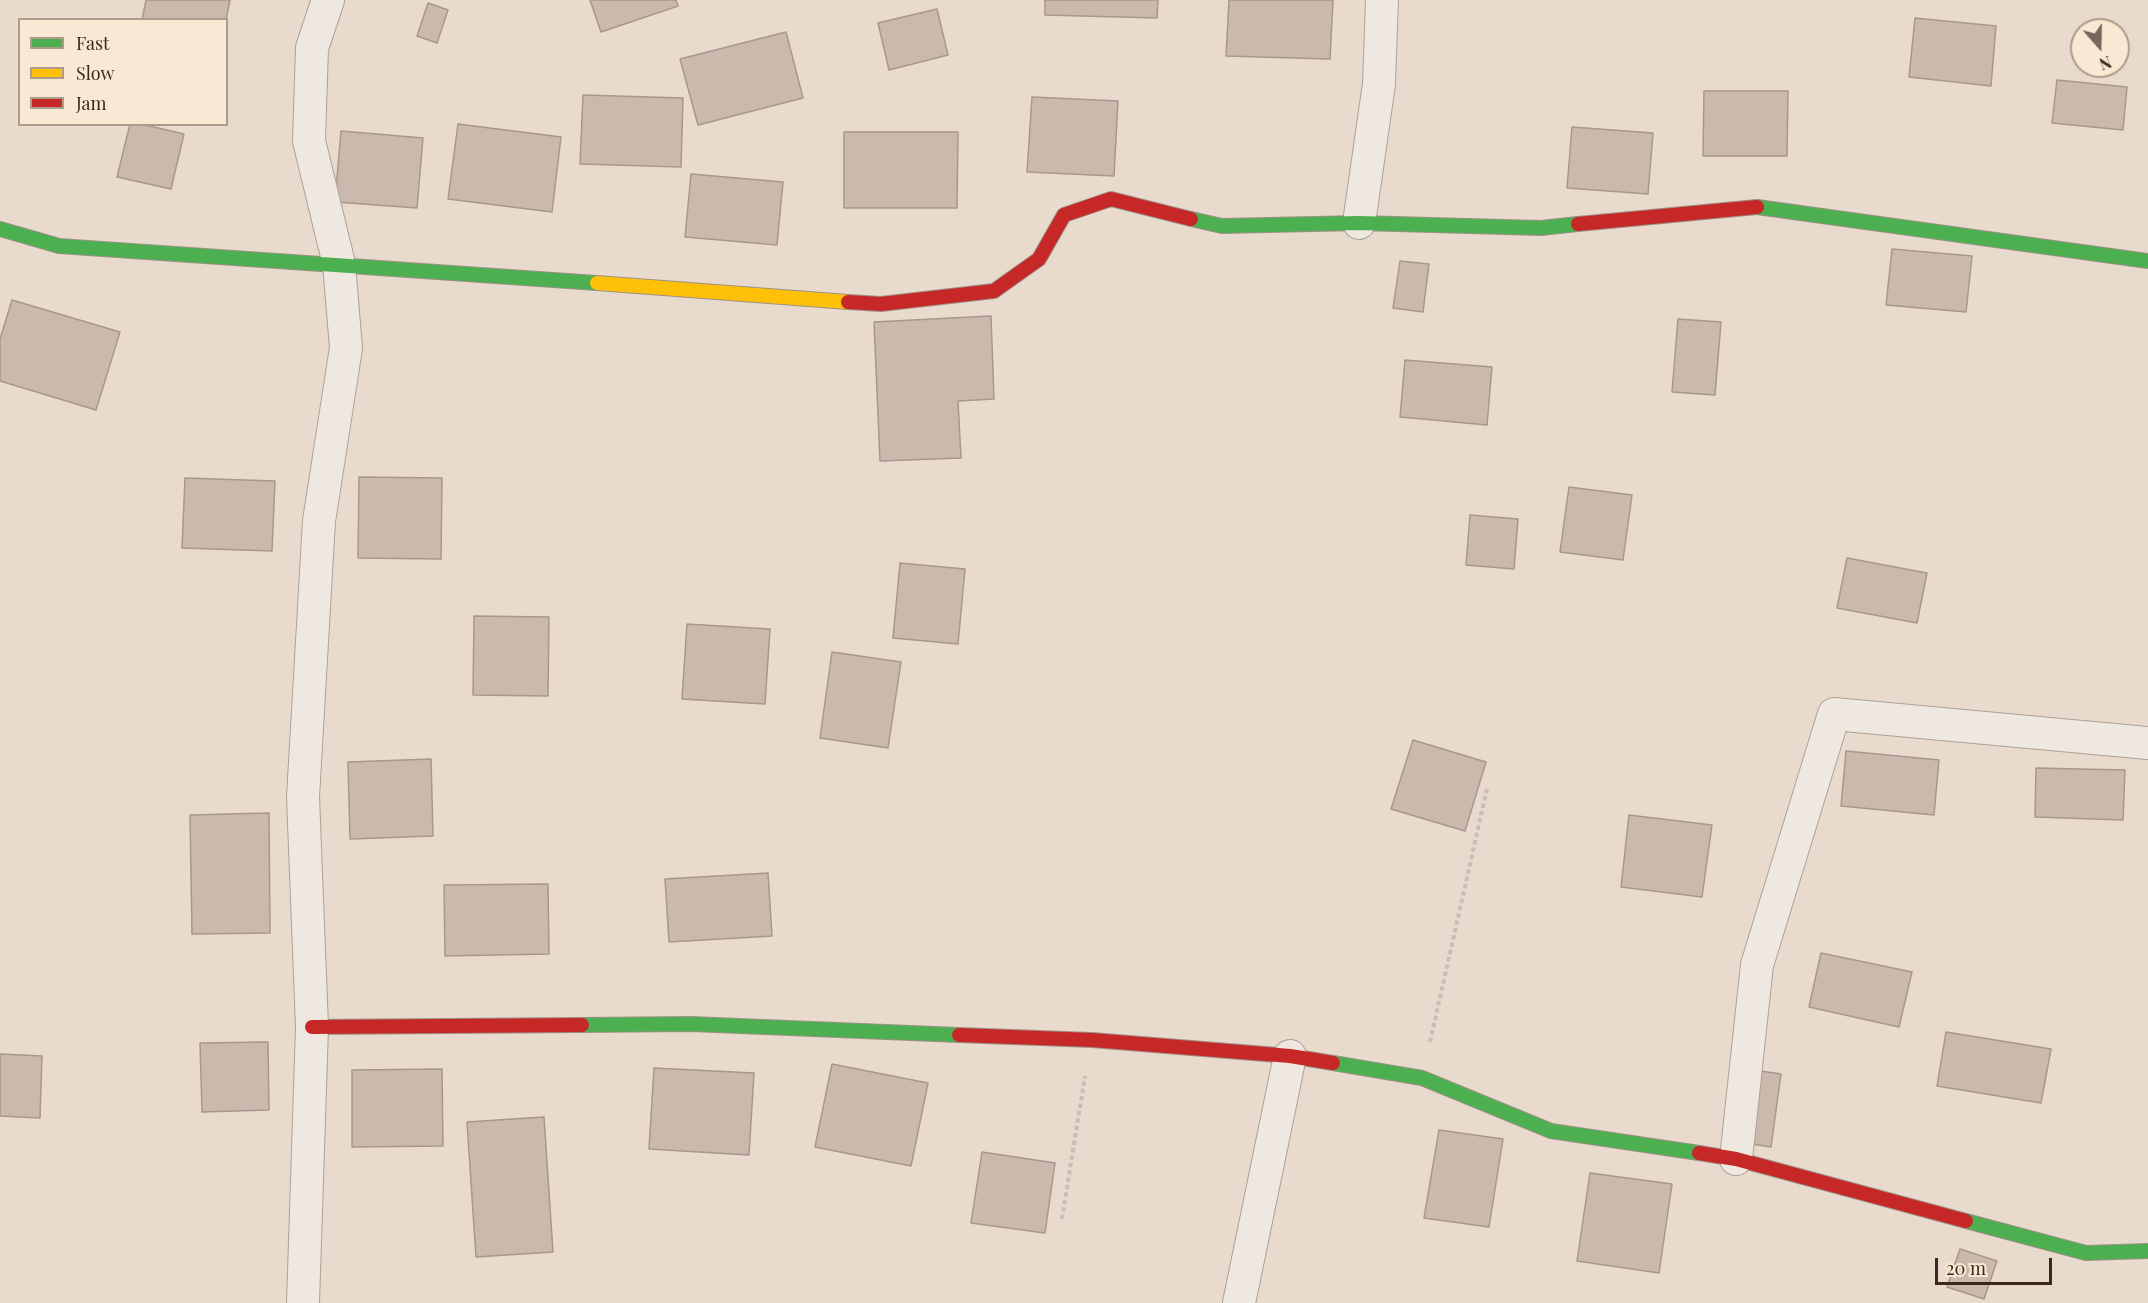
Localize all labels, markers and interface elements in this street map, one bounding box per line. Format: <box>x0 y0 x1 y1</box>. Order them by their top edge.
legend <box>18 18 228 126</box>
north arrow <box>2070 18 2130 78</box>
text: Fast <box>76 31 109 55</box>
text: N <box>2097 52 2115 75</box>
text: Slow <box>76 61 114 85</box>
text: Jam <box>76 91 106 115</box>
scale bar <box>1938 1246 2055 1284</box>
text: 20 m <box>1946 1256 1986 1280</box>

